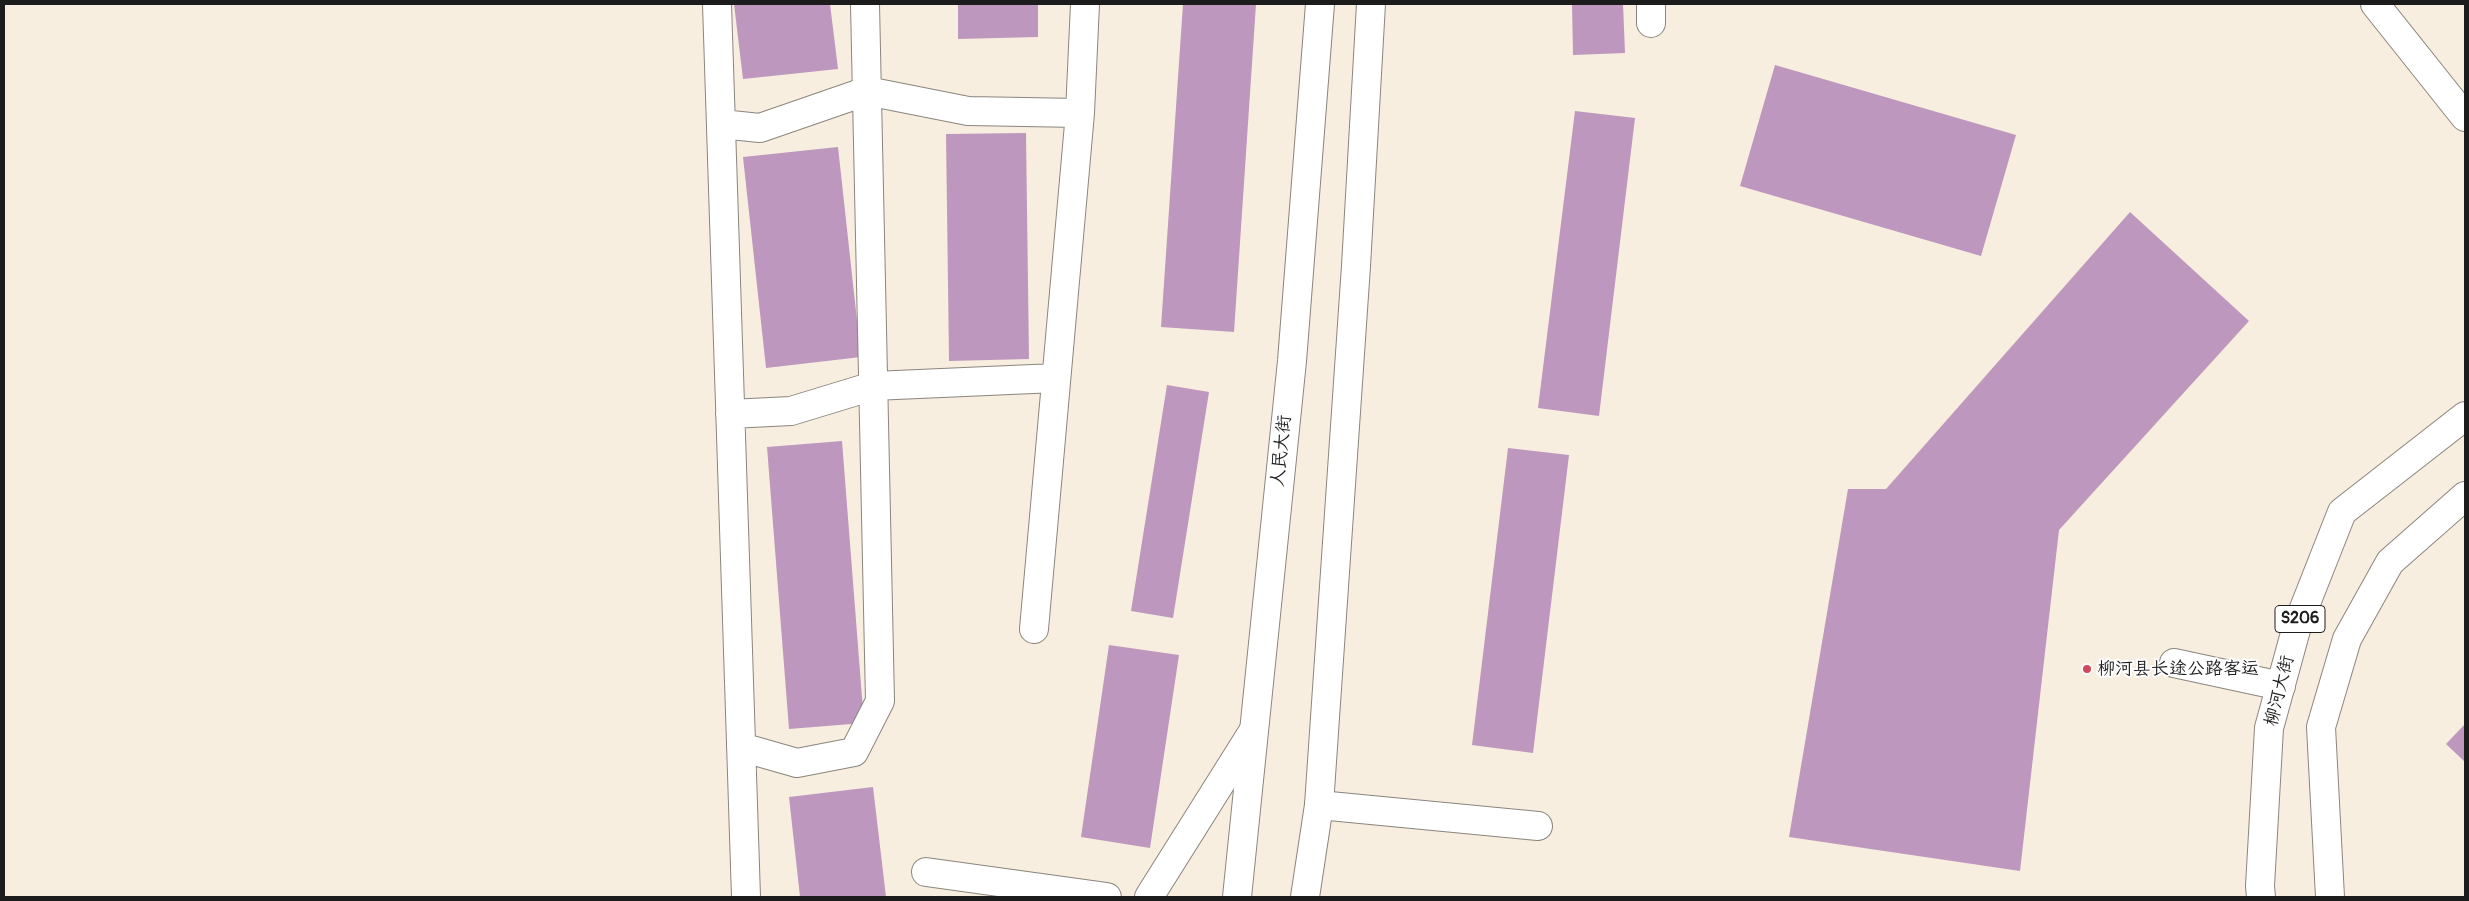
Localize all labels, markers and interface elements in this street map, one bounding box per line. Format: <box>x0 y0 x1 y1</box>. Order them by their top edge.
street label: 人民大街 <box>1267 414 1297 488</box>
road number: S206 <box>2275 606 2325 632</box>
street label: 柳河大街 <box>2261 653 2299 729</box>
place label: 柳河县长途公路客运 <box>2097 658 2259 680</box>
marker: 柳河县长途公路客运 <box>2081 663 2093 675</box>

